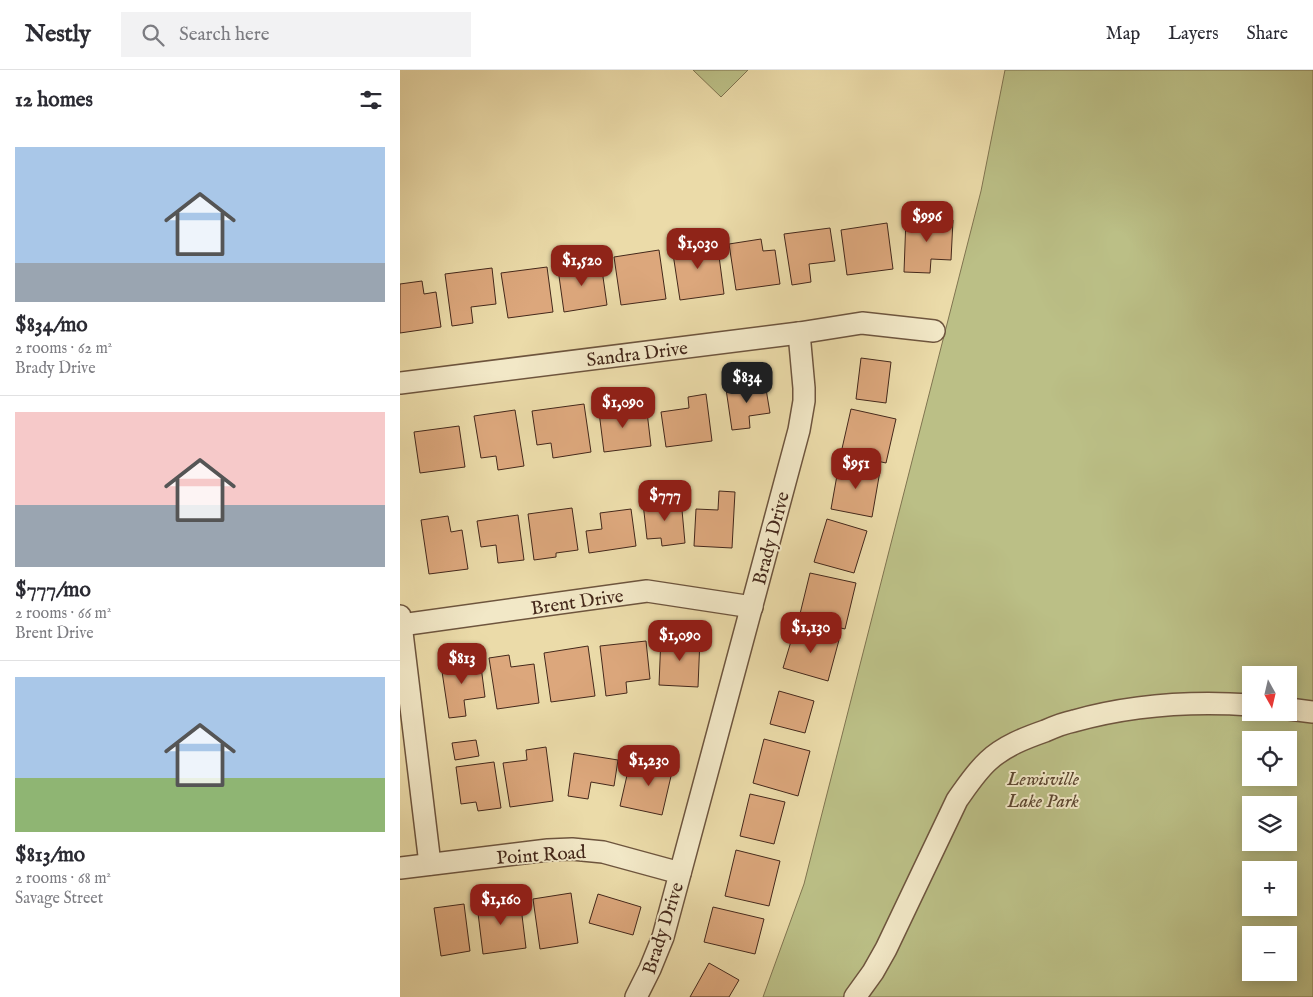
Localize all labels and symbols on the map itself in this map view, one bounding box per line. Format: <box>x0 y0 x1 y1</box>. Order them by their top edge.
pin: $996 <box>897 200 957 243</box>
pin: $1,030 <box>657 228 739 270</box>
pin: $1,520 <box>541 244 623 287</box>
street label: Sandra Drive <box>585 337 689 373</box>
pin: $834 <box>717 362 777 404</box>
pin: $1,090 <box>582 386 664 429</box>
pin: $951 <box>826 448 886 490</box>
pin: $777 <box>635 480 695 522</box>
street label: Brady Drive <box>748 489 796 588</box>
street label: Brent Drive <box>529 585 625 621</box>
pin: $1,130 <box>770 612 852 654</box>
pin: $1,090 <box>639 620 721 662</box>
pin: $813 <box>432 642 492 685</box>
north arrow <box>1242 666 1298 721</box>
pin: $1,230 <box>608 744 690 787</box>
park label: Lewisville Lake Park <box>1006 768 1080 814</box>
street label: Point Road <box>496 841 588 871</box>
street label: Brady Drive <box>638 879 690 978</box>
pin: $1,160 <box>460 884 542 926</box>

